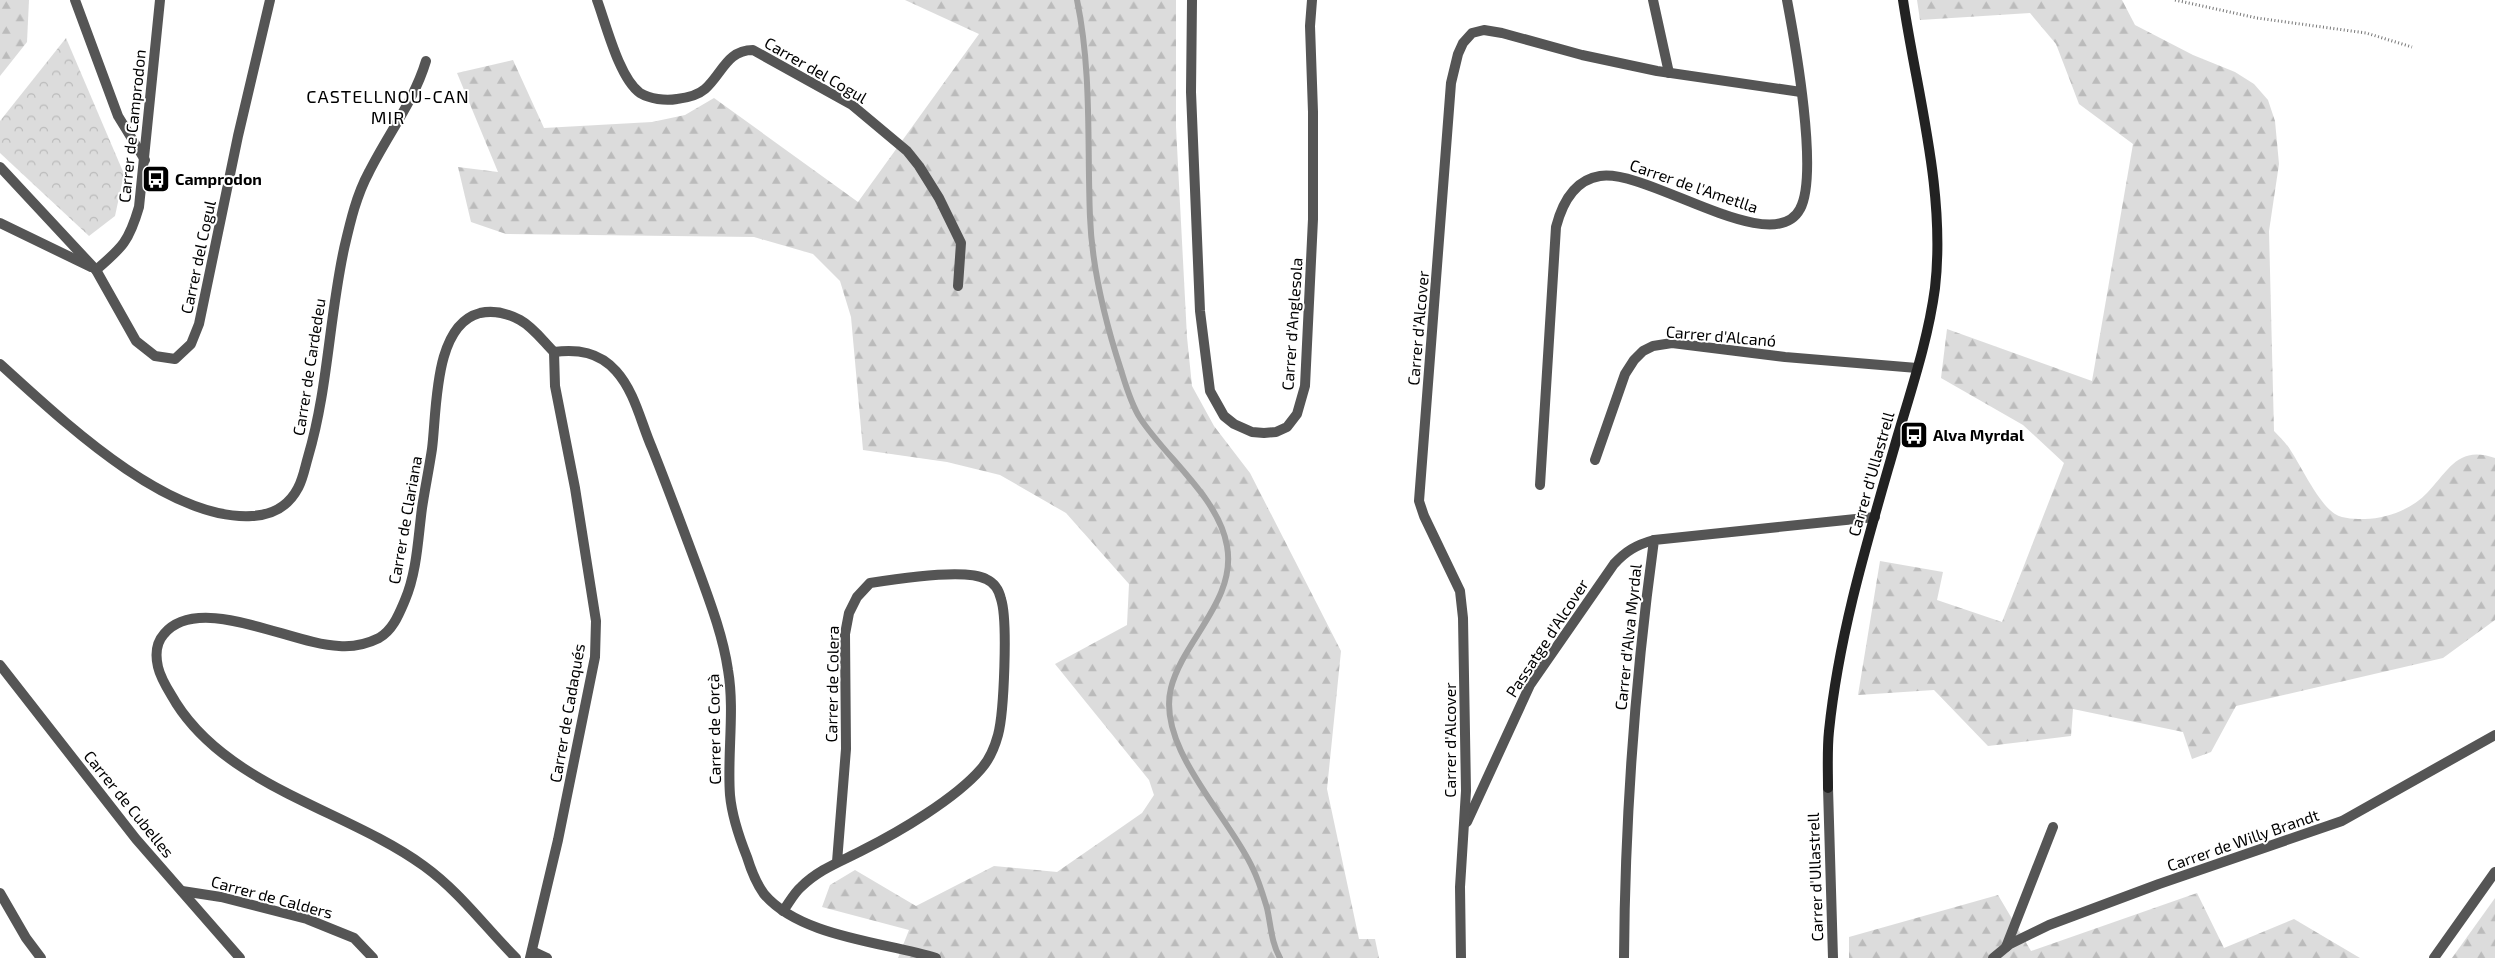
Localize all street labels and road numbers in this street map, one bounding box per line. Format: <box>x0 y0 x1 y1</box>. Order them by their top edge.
street label: Carrer del Cogul <box>762 32 871 107</box>
street label: Carrer de Camprodon <box>114 48 149 204</box>
street label: Carrer de l'Ametlla <box>1628 155 1761 216</box>
street label: Carrer del Cogul <box>176 198 219 315</box>
street label: Carrer d'Anglesola <box>1277 257 1306 391</box>
street label: Carrer d'Alcover <box>1403 269 1432 386</box>
street label: Carrer de Cardedeu <box>288 297 329 437</box>
street label: Carrer d'Alcanó <box>1665 321 1777 350</box>
street label: Carrer d'Ullastrell <box>1844 409 1897 538</box>
street label: Carrer de Clariana <box>384 454 425 586</box>
street label: Carrer d'Alva Myrdal <box>1610 562 1645 711</box>
street label: Passatge d'Alcover <box>1501 575 1592 700</box>
street label: Carrer de Colera <box>821 625 842 743</box>
street label: Carrer de Cadaqués <box>545 642 588 784</box>
street label: Carrer de Corçà <box>703 673 725 785</box>
street label: Carrer d'Alcover <box>1440 682 1459 798</box>
street label: Carrer de Cubelles <box>80 746 178 861</box>
street label: Carrer de Willy Brandt <box>2164 805 2321 874</box>
street label: Carrer d'Ullastrell <box>1803 812 1826 942</box>
street label: Carrer de Calders <box>209 871 335 922</box>

